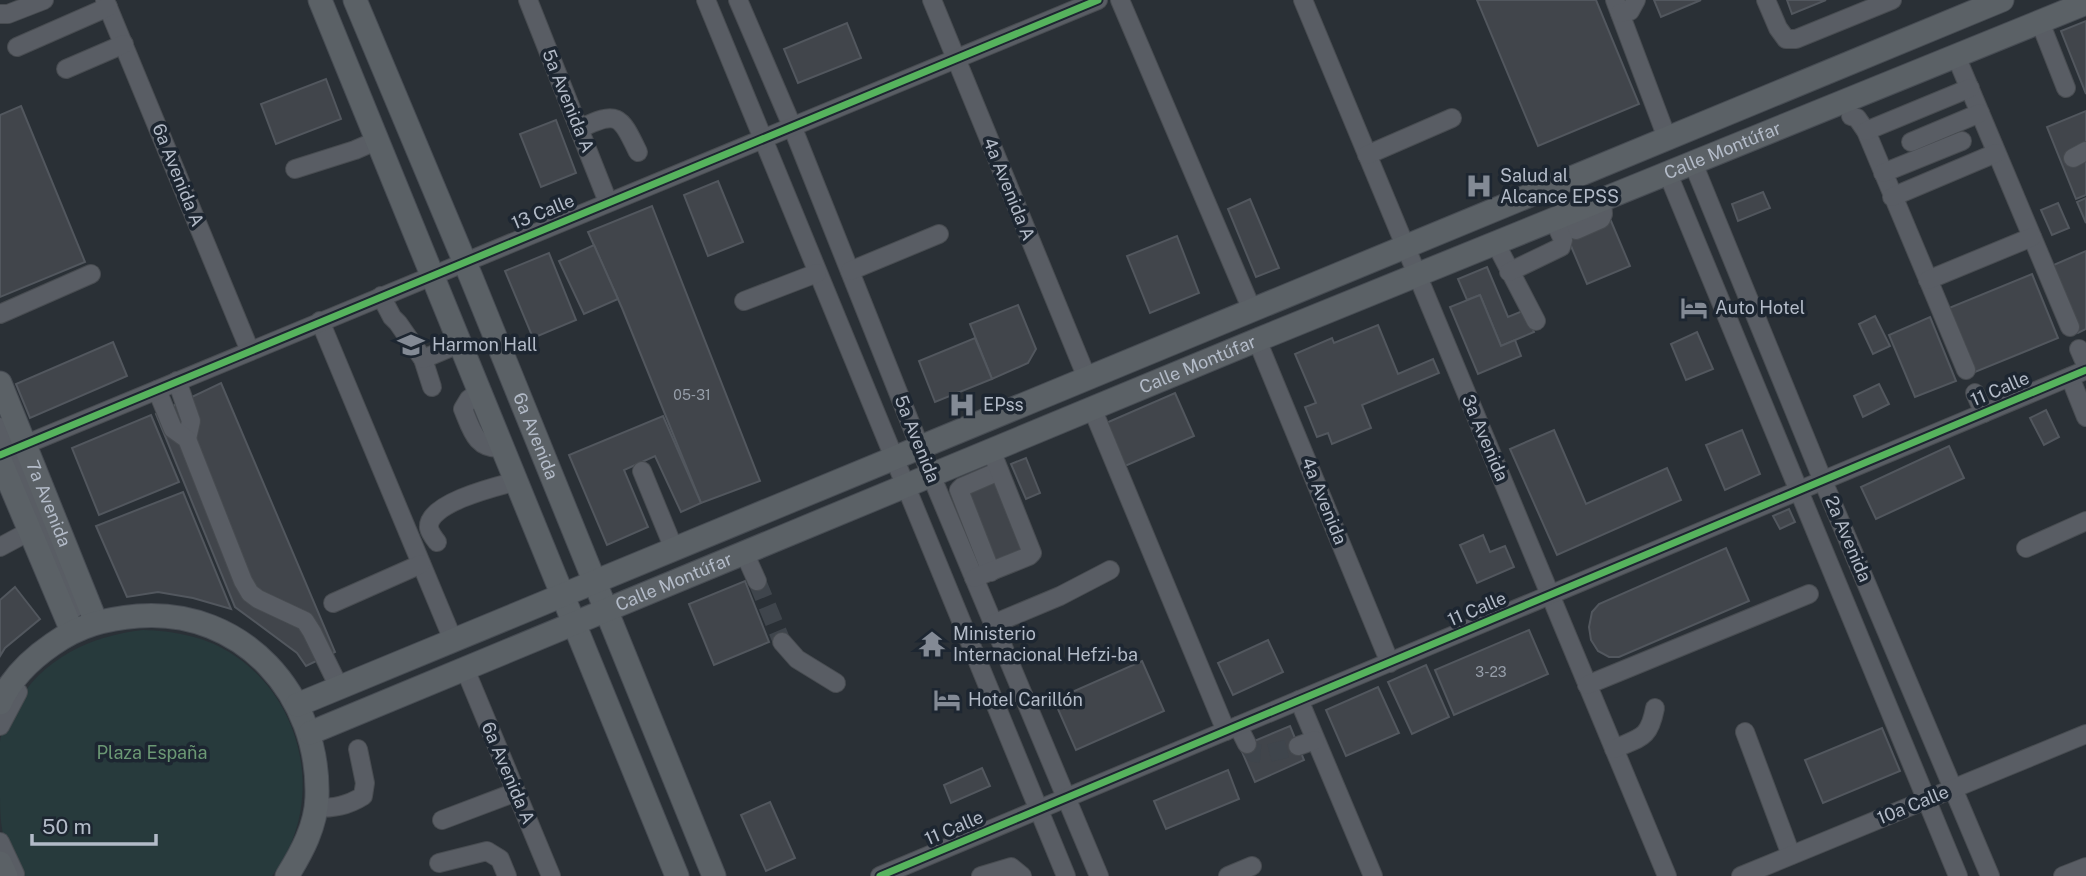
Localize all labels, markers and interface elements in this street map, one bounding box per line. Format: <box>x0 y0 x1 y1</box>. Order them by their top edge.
street label: 5a Avenida A <box>538 46 599 156</box>
street label: Calle Montúfar <box>1661 117 1784 183</box>
street label: 6a Avenida A <box>148 120 209 229</box>
street label: 4a Avenida A <box>979 134 1040 244</box>
place label: Salud al Alcance EPSS <box>1500 165 1619 207</box>
hospital icon: Salud al Alcance EPSS <box>1464 171 1494 201</box>
street label: 13 Calle <box>508 190 577 234</box>
hotel icon: Auto Hotel <box>1679 293 1709 323</box>
place label: Auto Hotel <box>1715 297 1805 318</box>
school or university icon: Harmon Hall <box>396 330 426 360</box>
street label: Calle Montúfar <box>1136 331 1259 398</box>
place label: Harmon Hall <box>432 334 538 355</box>
street label: 11 Calle <box>1967 367 2032 410</box>
house number: 05-31 <box>673 387 711 403</box>
street label: 6a Avenida <box>509 389 563 482</box>
hospital icon: EPss <box>947 390 977 420</box>
street label: 3a Avenida <box>1458 391 1513 484</box>
street label: 5a Avenida <box>890 392 944 485</box>
place label: EPss <box>983 394 1024 415</box>
street label: 4a Avenida <box>1298 454 1351 547</box>
street label: 7a Avenida <box>22 457 76 550</box>
street label: 2a Avenida <box>1821 493 1876 585</box>
street label: Calle Montúfar <box>612 548 735 615</box>
street label: 11 Calle <box>1444 587 1509 630</box>
place label: Ministerio Internacional Hefzi-ba <box>953 623 1138 665</box>
temple icon: Ministerio Internacional Hefzi-ba <box>917 629 947 659</box>
house number: 3-23 <box>1475 664 1507 680</box>
hotel icon: Hotel Carillón <box>932 685 962 715</box>
place label: Hotel Carillón <box>968 689 1083 710</box>
street label: 6a Avenida A <box>477 719 540 827</box>
park label: Plaza España <box>97 742 207 763</box>
street label: 10a Calle <box>1874 781 1952 828</box>
scale bar <box>32 802 156 846</box>
street label: 11 Calle <box>921 806 986 849</box>
text: 50 m <box>42 814 92 839</box>

